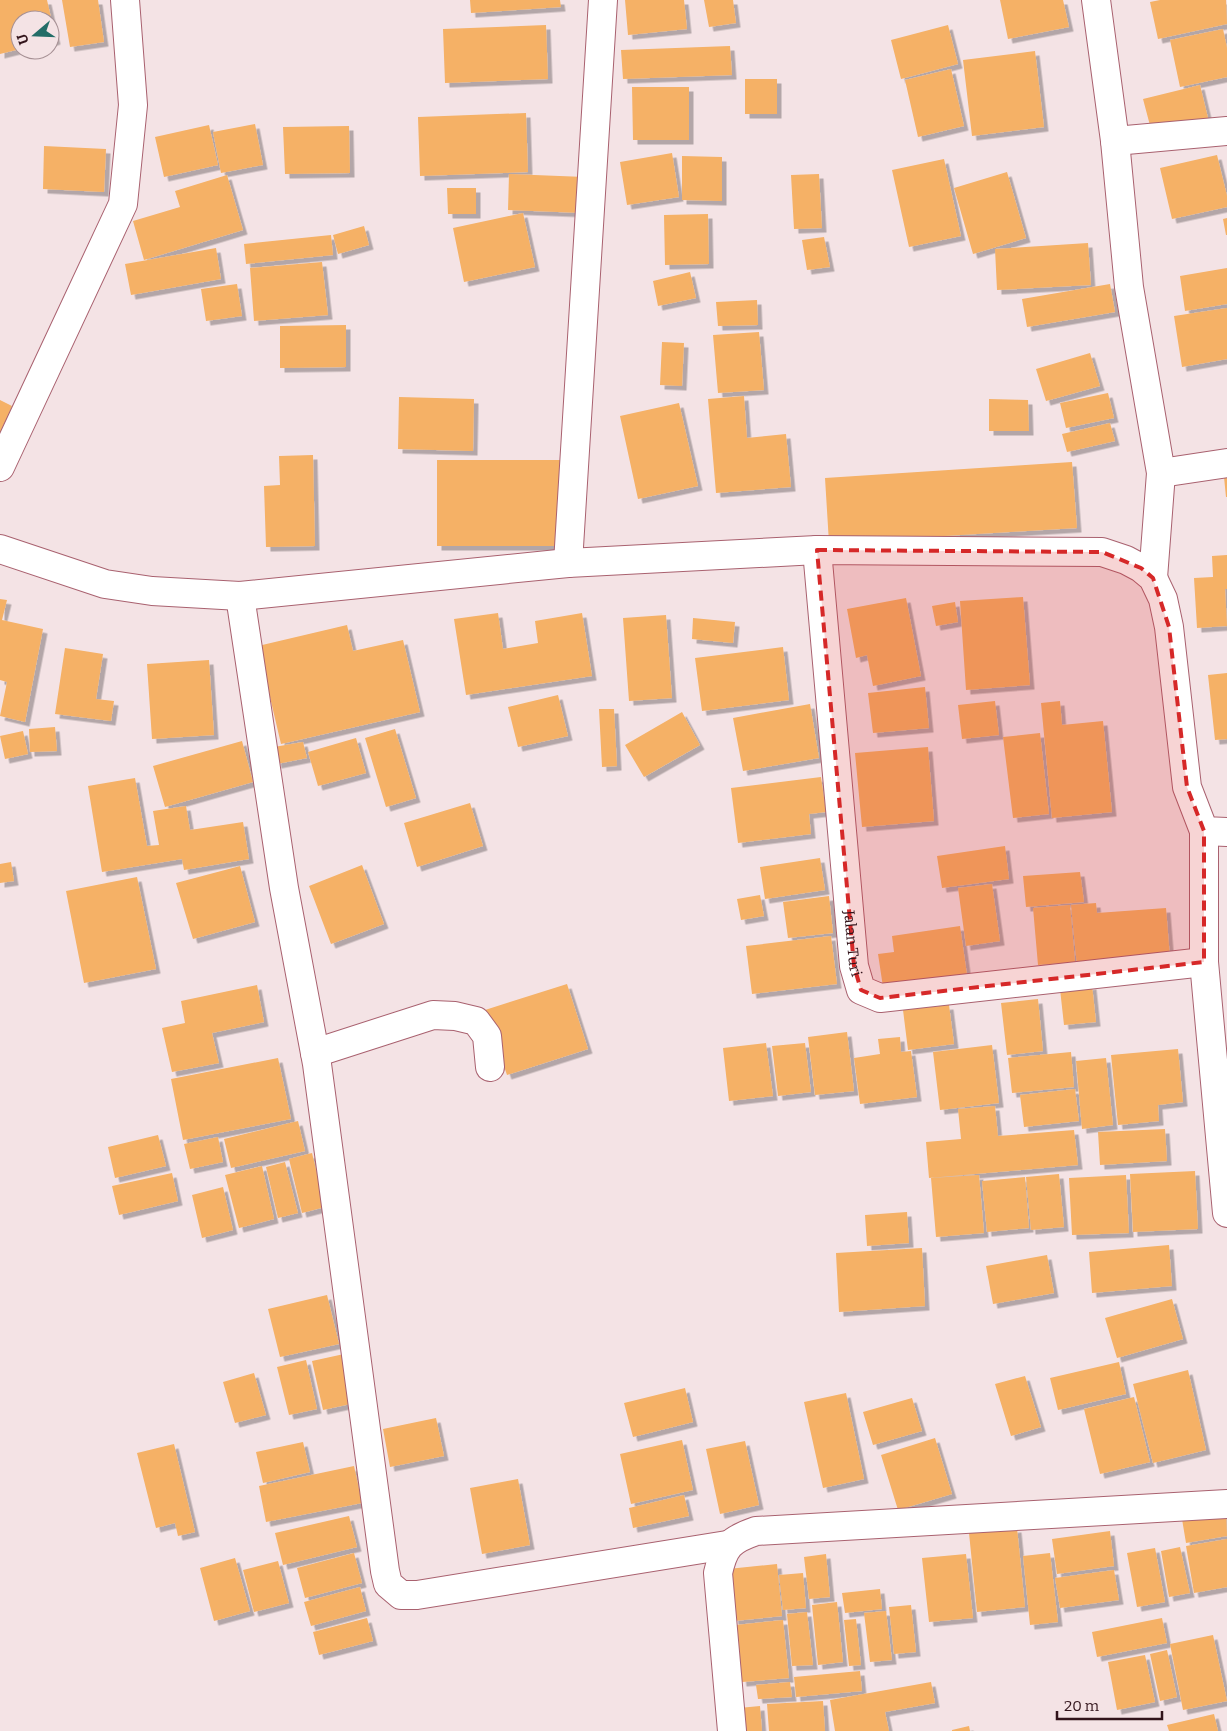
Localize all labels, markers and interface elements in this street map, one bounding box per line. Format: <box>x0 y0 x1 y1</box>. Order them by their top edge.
north arrow <box>10 10 60 60</box>
text: U <box>13 31 33 47</box>
street label: Jalan Turi <box>840 909 866 979</box>
scale bar <box>1057 1688 1162 1720</box>
text: 20 m <box>1064 1697 1100 1715</box>

